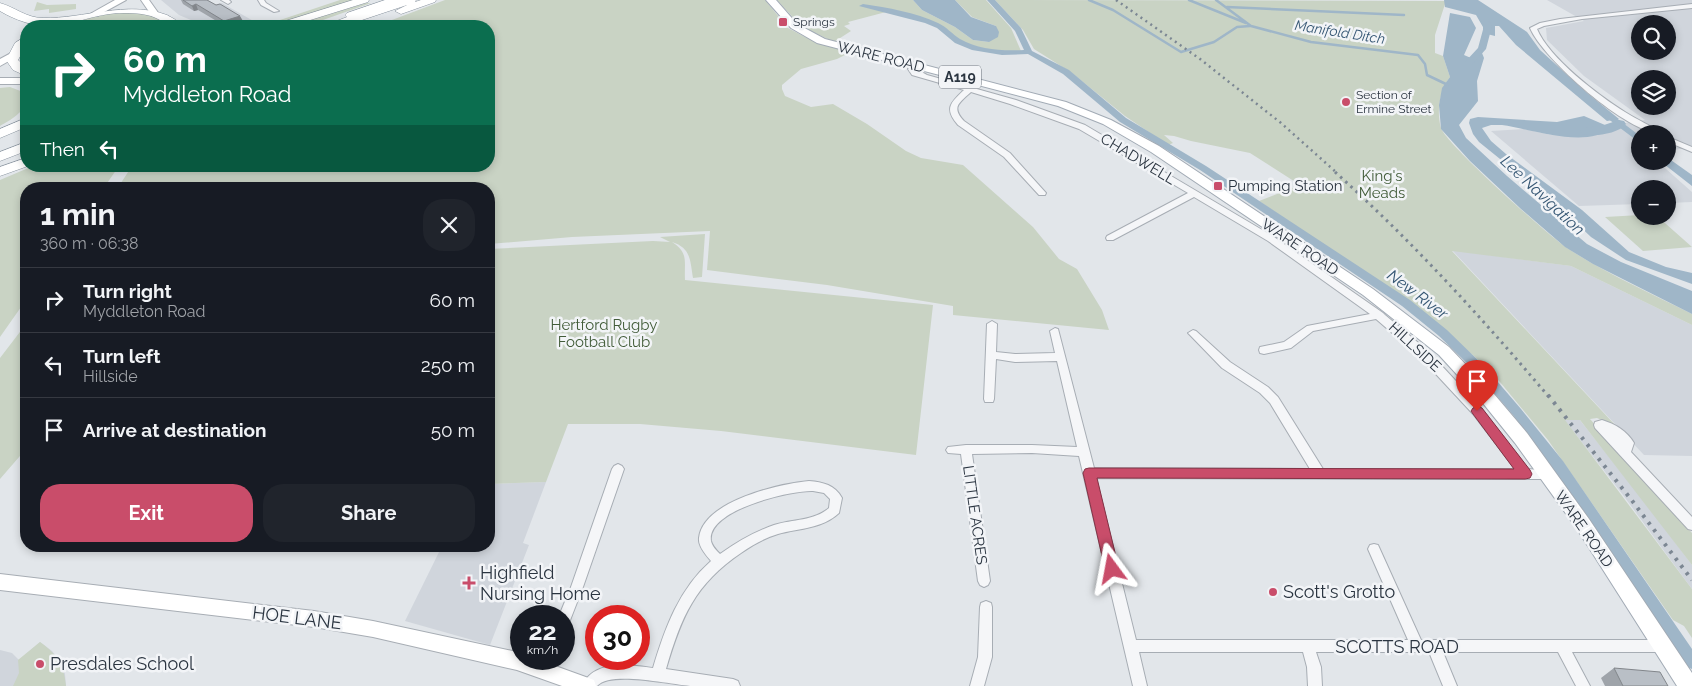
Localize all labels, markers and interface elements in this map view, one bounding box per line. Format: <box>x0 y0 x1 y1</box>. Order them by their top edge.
place label: Springs <box>793 15 835 29</box>
map controls <box>1631 15 1676 225</box>
button: search <box>1631 15 1676 60</box>
marker: Springs <box>777 16 789 28</box>
water label: Manifold Ditch <box>1294 17 1386 47</box>
street label: WARE ROAD <box>836 37 927 77</box>
text: 60 m <box>123 39 207 80</box>
icon: right <box>40 40 105 105</box>
road number: A119 <box>939 66 981 88</box>
button: layers <box>1631 70 1676 115</box>
text: Myddleton Road <box>123 81 291 107</box>
place label: Section of Ermine Street <box>1356 88 1431 116</box>
marker: Section of Ermine Street <box>1340 96 1352 108</box>
button: + <box>1631 125 1676 170</box>
street label: CHADWELL <box>1097 130 1179 189</box>
icon: left <box>95 135 123 163</box>
text: Then <box>40 138 85 160</box>
water label: Lee Navigation <box>1497 152 1589 239</box>
park label: King's Meads <box>1359 167 1405 202</box>
place label: Pumping Station <box>1228 177 1342 195</box>
marker: Pumping Station <box>1212 180 1224 192</box>
button: − <box>1631 180 1676 225</box>
text: 1 min <box>40 197 116 232</box>
button: close <box>423 199 475 251</box>
street label: WARE ROAD <box>1258 215 1342 280</box>
text: 360 m · 06:38 <box>40 234 138 253</box>
water label: New River <box>1384 265 1452 324</box>
text: Turn right <box>83 280 172 302</box>
icon: right <box>40 286 68 314</box>
text: 60 m <box>430 289 475 311</box>
text: Myddleton Road <box>83 302 206 321</box>
park label: Hertford Rugby Football Club <box>551 316 657 351</box>
street label: HILLSIDE <box>1385 318 1445 376</box>
text: Turn left <box>83 345 160 367</box>
icon: left <box>40 351 68 379</box>
text: 250 m <box>421 354 475 376</box>
pin <box>1456 360 1498 411</box>
text: Hillside <box>83 367 138 386</box>
icon: arrive <box>1463 367 1491 395</box>
icon: arrive <box>40 416 68 444</box>
text: Arrive at destination <box>83 419 267 441</box>
text: 50 m <box>431 419 475 441</box>
street label: LITTLE ACRES <box>959 464 991 566</box>
button: Exit <box>40 484 253 542</box>
button: Share <box>263 484 475 542</box>
street label: WARE ROAD <box>1551 487 1617 571</box>
position arrow <box>1085 542 1137 594</box>
place label: Highfield Nursing Home <box>480 562 601 604</box>
marker: Highfield Nursing Home <box>462 576 476 590</box>
place label: Scott's Grotto <box>1283 581 1395 602</box>
marker: Scott's Grotto <box>1267 586 1279 598</box>
street label: HOE LANE <box>251 602 343 633</box>
speed limit sign: 30 <box>585 605 650 670</box>
text: 22 <box>528 616 557 646</box>
street label: SCOTTS ROAD <box>1335 636 1459 657</box>
text: km/h <box>527 643 558 657</box>
place label: Presdales School <box>50 653 194 674</box>
marker: Presdales School <box>34 658 46 670</box>

